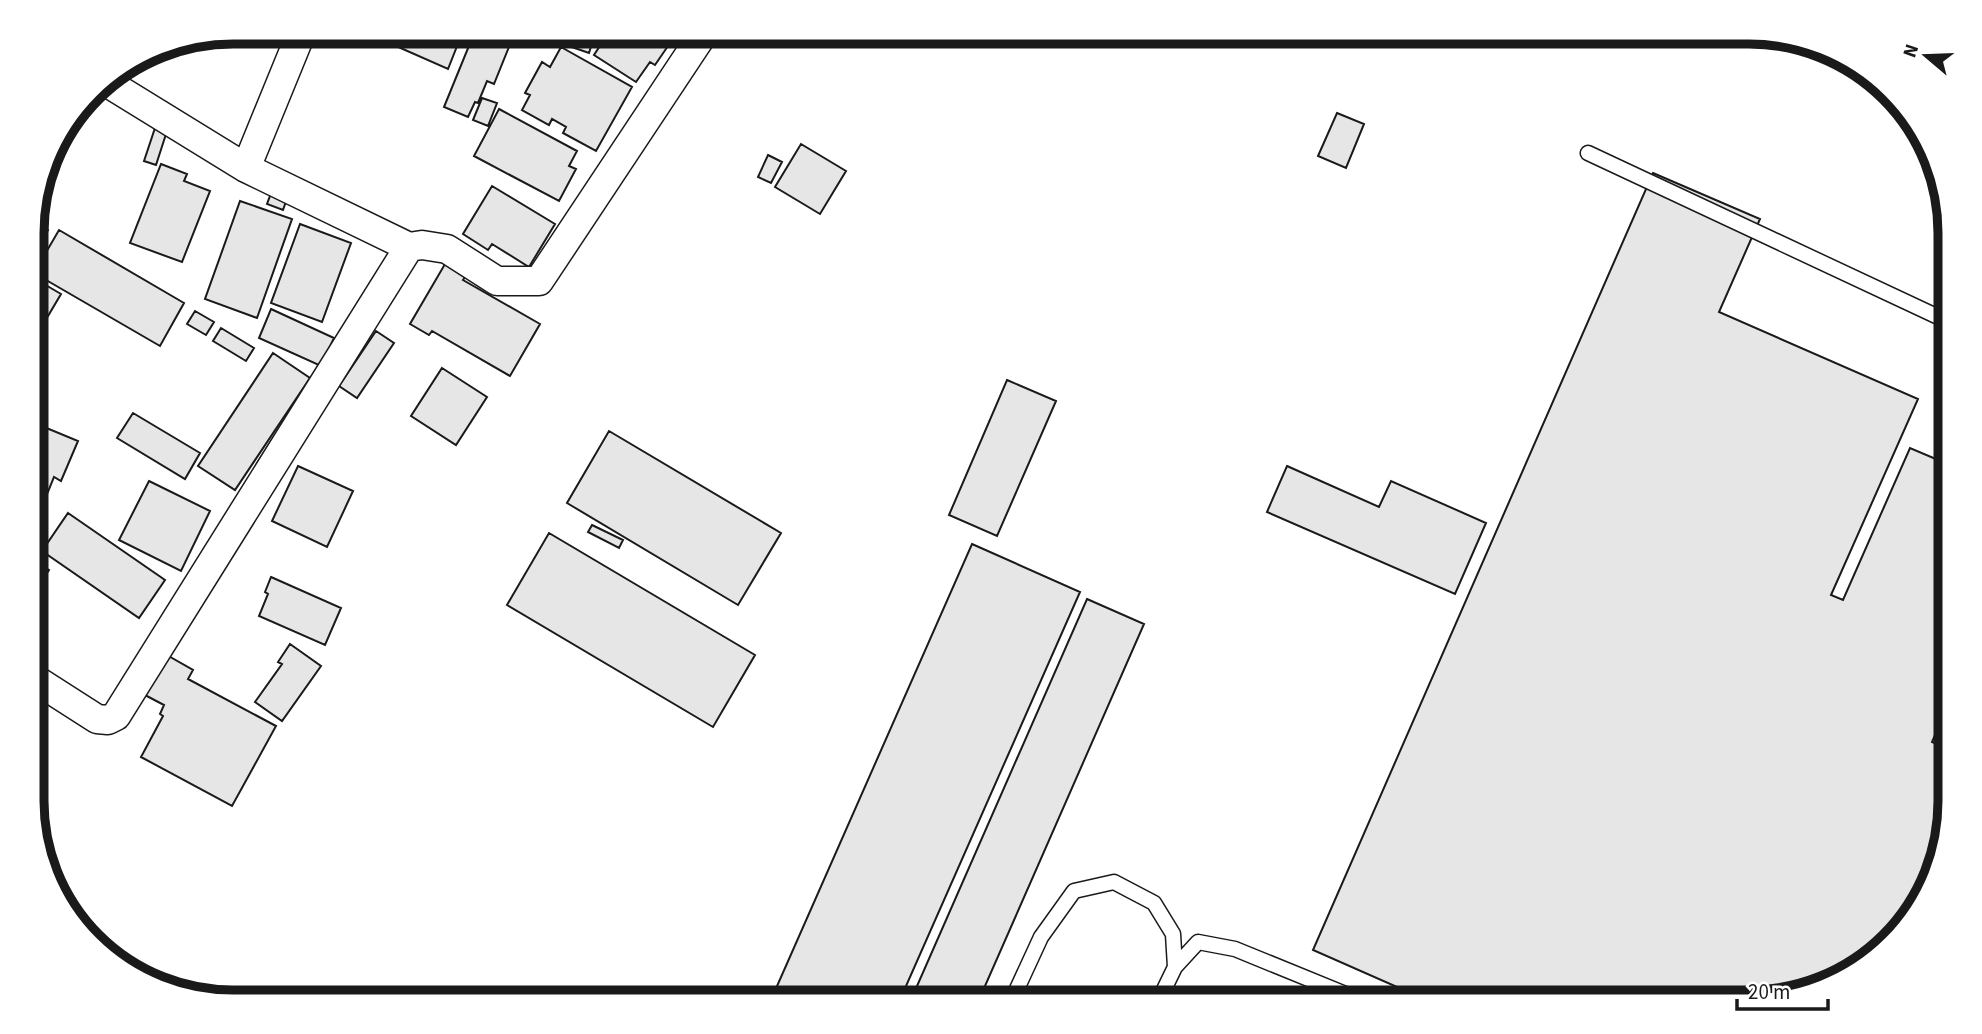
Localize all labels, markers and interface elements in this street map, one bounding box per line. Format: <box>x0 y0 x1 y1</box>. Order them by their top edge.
north arrow <box>1891 21 1961 91</box>
text: N <box>1897 41 1926 61</box>
scale bar <box>1737 968 1828 1012</box>
text: 20 m <box>1748 977 1790 1007</box>

